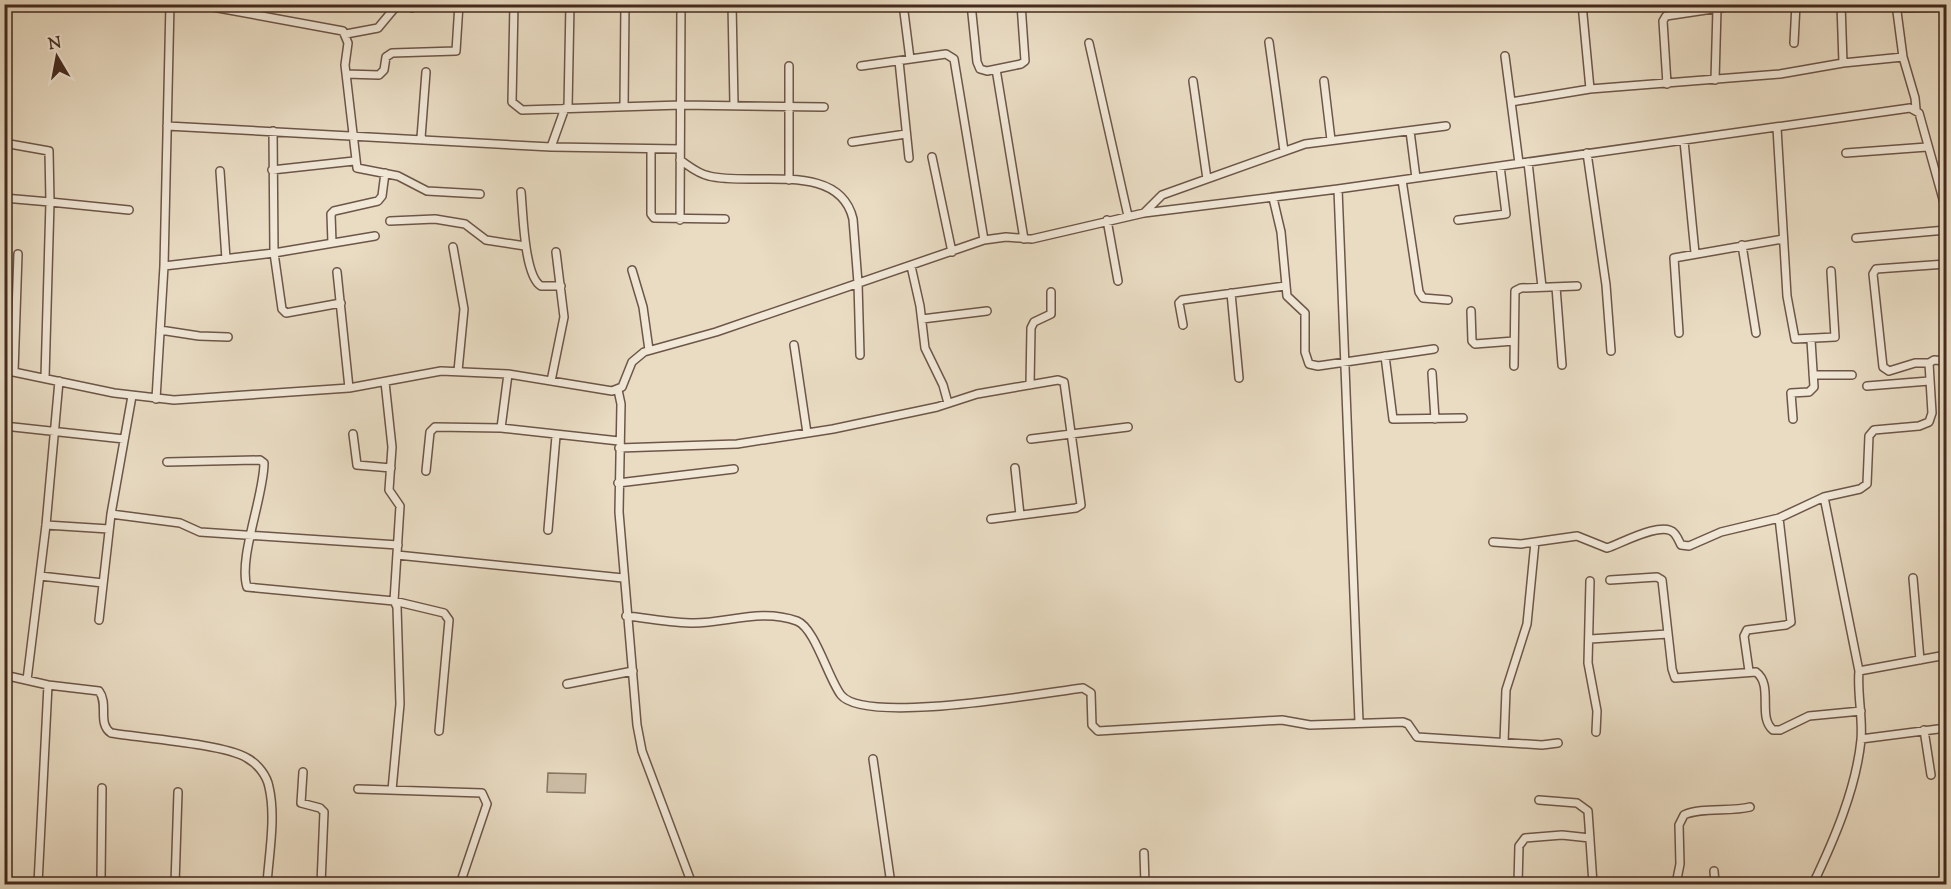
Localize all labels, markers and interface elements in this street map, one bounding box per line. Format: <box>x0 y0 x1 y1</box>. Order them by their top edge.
north arrow <box>27 27 87 87</box>
text: N <box>47 32 63 57</box>

